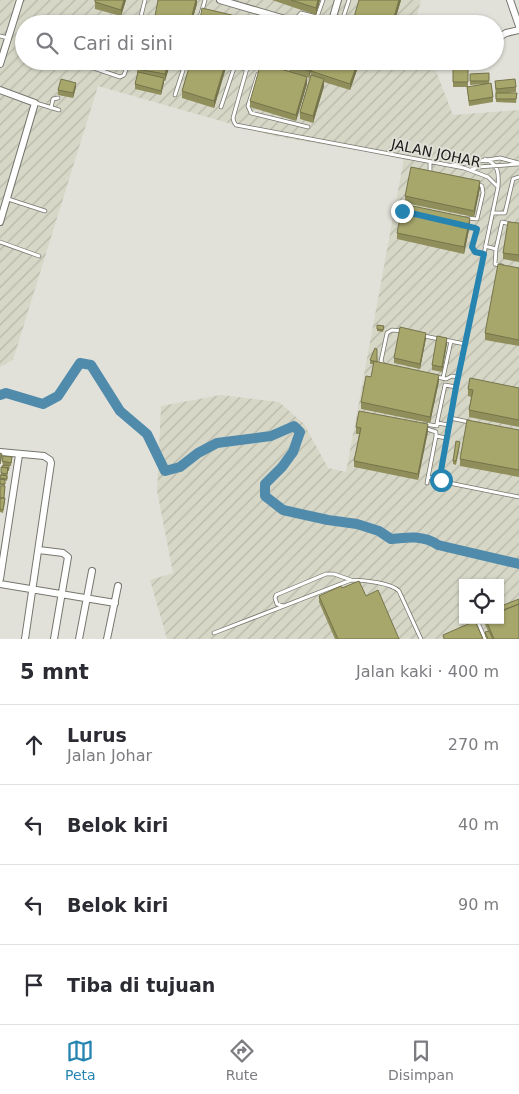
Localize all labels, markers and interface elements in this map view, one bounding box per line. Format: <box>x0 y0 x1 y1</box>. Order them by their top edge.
search box <box>15 15 504 70</box>
icon: search <box>33 29 61 57</box>
text: Cari di sini <box>73 32 173 54</box>
street label: JALAN JOHAR <box>389 136 482 170</box>
route end <box>391 200 414 223</box>
route start <box>430 469 453 492</box>
map controls <box>459 579 504 624</box>
button: locate <box>459 579 504 624</box>
text: 5 mnt <box>20 660 89 684</box>
text: Jalan kaki · 400 m <box>356 662 499 681</box>
text: Lurus <box>67 724 127 746</box>
icon: ahead <box>20 731 48 759</box>
text: 270 m <box>448 735 499 754</box>
text: Jalan Johar <box>67 746 152 765</box>
icon: left <box>20 811 48 839</box>
text: Belok kiri <box>67 814 168 836</box>
text: 40 m <box>458 815 499 834</box>
icon: left <box>20 891 48 919</box>
text: Belok kiri <box>67 894 168 916</box>
text: 90 m <box>458 895 499 914</box>
icon: arrive <box>20 971 48 999</box>
text: Tiba di tujuan <box>67 974 215 996</box>
tab: Peta <box>65 1037 96 1083</box>
tab: Rute <box>226 1037 258 1083</box>
tab: Disimpan <box>388 1037 454 1083</box>

